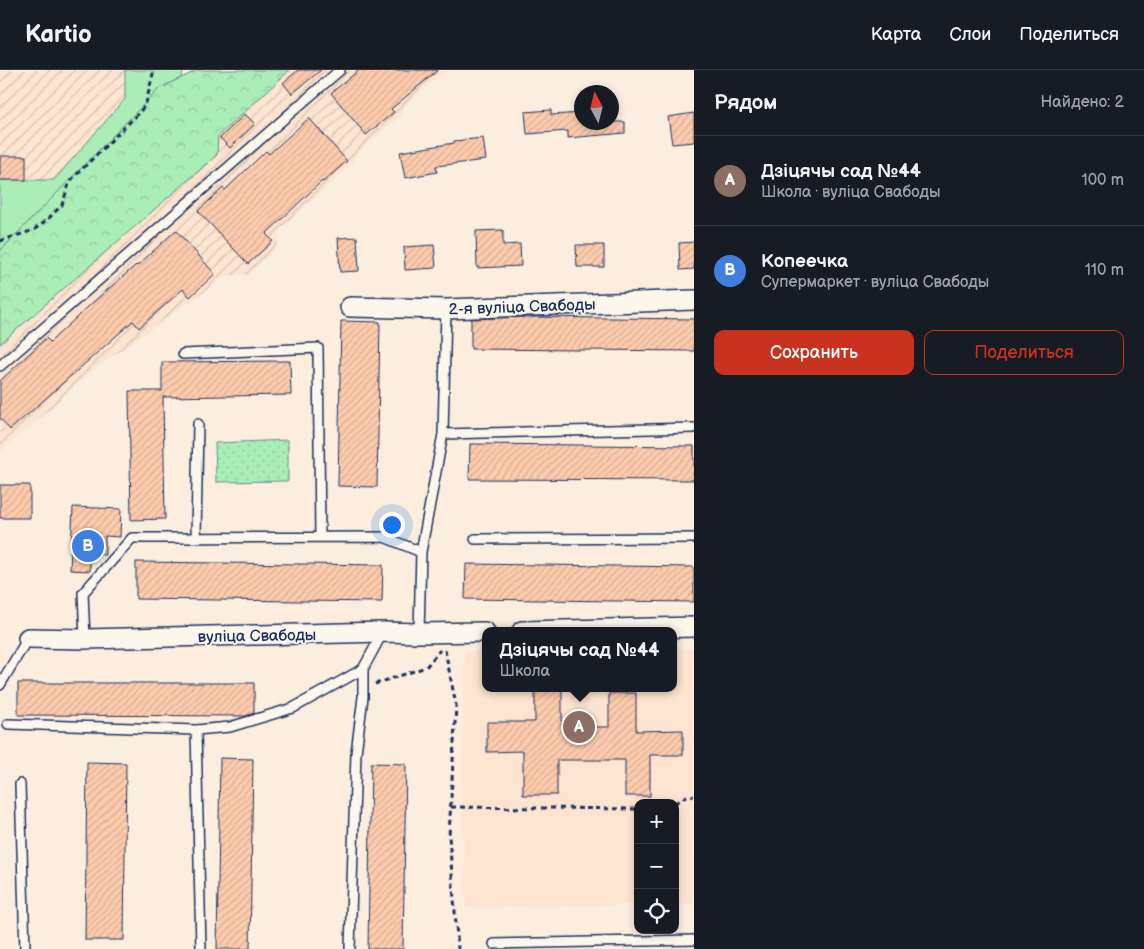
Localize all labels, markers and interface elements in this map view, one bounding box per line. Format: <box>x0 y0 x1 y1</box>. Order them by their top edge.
text: Kartio <box>25 20 92 49</box>
text: Карта <box>871 24 921 45</box>
text: Слои <box>949 24 991 45</box>
text: Поделиться <box>1019 24 1119 45</box>
north arrow <box>574 85 619 130</box>
text: Рядом <box>714 90 777 115</box>
text: Найдено: 2 <box>1040 93 1124 112</box>
text: Дзіцячы сад №44 <box>761 160 921 183</box>
text: A <box>725 171 735 190</box>
text: 100 m <box>1081 171 1124 190</box>
text: Школа · вуліца Свабоды <box>761 183 940 202</box>
text: Копеечка <box>761 250 848 273</box>
text: B <box>724 261 736 280</box>
text: 110 m <box>1085 261 1124 280</box>
text: Супермаркет · вуліца Свабоды <box>761 273 989 292</box>
street label: 2-я вуліца Свабоды <box>448 295 596 320</box>
button: Сохранить <box>714 330 914 375</box>
button: Поделиться <box>924 330 1124 375</box>
your location <box>379 512 405 538</box>
pin: B <box>72 527 104 565</box>
street label: вуліца Свабоды <box>198 626 316 647</box>
popup <box>482 627 677 692</box>
text: Дзіцячы сад №44 <box>500 639 660 662</box>
text: Школа <box>500 662 550 681</box>
pin: A <box>563 708 595 746</box>
map controls <box>634 799 679 934</box>
button: + <box>634 799 679 844</box>
button: − <box>634 844 679 889</box>
button: locate <box>634 889 679 934</box>

